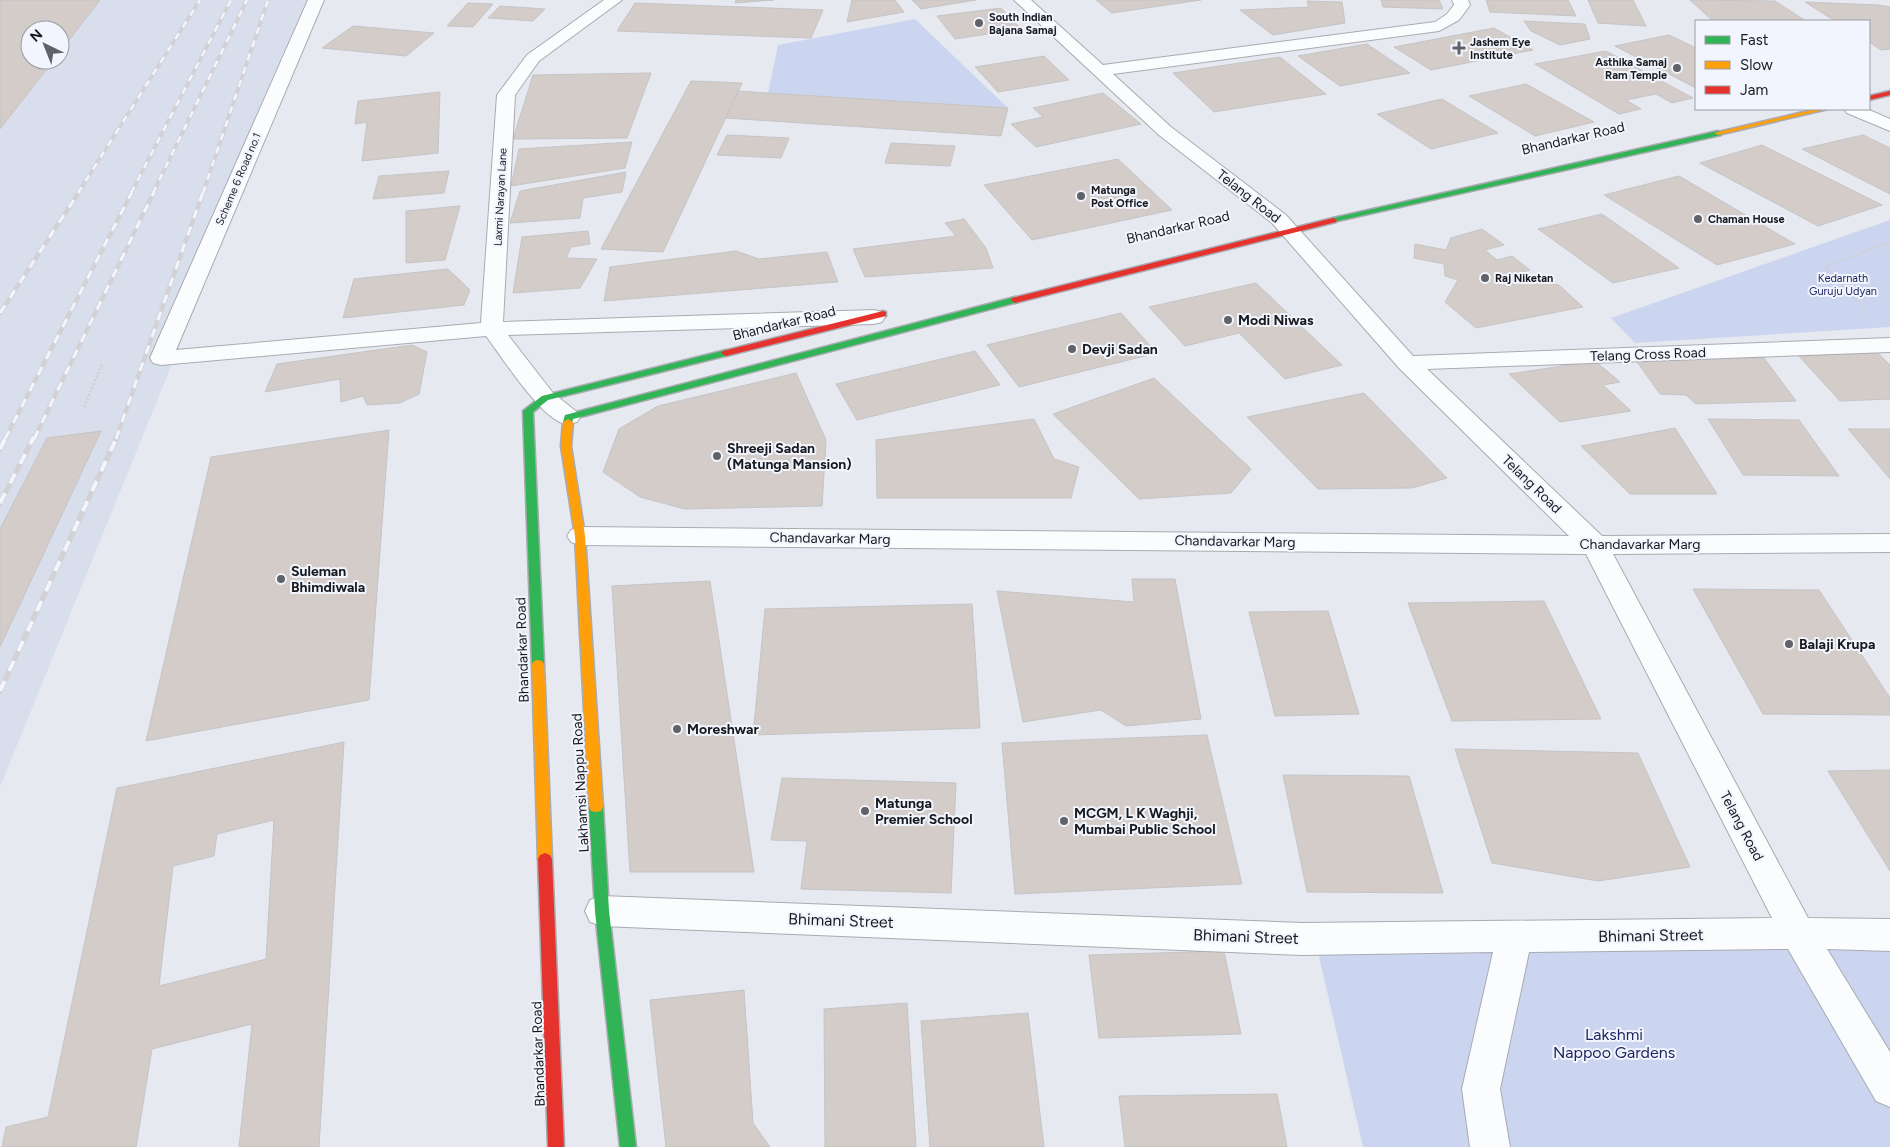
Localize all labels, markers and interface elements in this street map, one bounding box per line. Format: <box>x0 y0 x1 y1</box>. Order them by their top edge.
place label: South Indian Bajana Samaj <box>989 11 1057 37</box>
marker: South Indian Bajana Samaj <box>973 17 985 29</box>
north arrow <box>20 20 70 70</box>
legend <box>1695 20 1870 110</box>
text: N <box>27 26 46 46</box>
text: Fast <box>1740 31 1769 49</box>
place label: Jashem Eye Institute <box>1470 36 1530 62</box>
marker: Jashem Eye Institute <box>1452 41 1466 55</box>
place label: Asthika Samaj Ram Temple <box>1595 56 1667 82</box>
text: Slow <box>1740 56 1773 74</box>
marker: Asthika Samaj Ram Temple <box>1671 62 1683 74</box>
text: Jam <box>1740 81 1768 99</box>
street label: Bhandarkar Road <box>1520 118 1626 159</box>
street label: Scheme 6 Road no.1 <box>213 131 264 227</box>
street label: Laxmi Narayan Lane <box>491 148 510 246</box>
street label: Telang Road <box>1213 166 1284 227</box>
place label: Matunga Post Office <box>1091 184 1148 210</box>
marker: Matunga Post Office <box>1075 190 1087 202</box>
street label: Bhandarkar Road <box>1125 207 1231 248</box>
marker: Chaman House <box>1692 213 1704 225</box>
place label: Chaman House <box>1708 213 1785 226</box>
marker: Raj Niketan <box>1479 272 1491 284</box>
place label: Raj Niketan <box>1495 272 1553 285</box>
park label: Kedarnath Guruju Udyan <box>1809 272 1877 298</box>
street label: Bhandarkar Road <box>731 302 837 345</box>
place label: Modi Niwas <box>1238 312 1314 329</box>
marker: Modi Niwas <box>1222 314 1234 326</box>
place label: Devji Sadan <box>1082 341 1158 358</box>
marker: Devji Sadan <box>1066 343 1078 355</box>
street label: Telang Cross Road <box>1590 344 1706 365</box>
place label: Shreeji Sadan (Matunga Mansion) <box>727 440 852 473</box>
marker: Shreeji Sadan (Matunga Mansion) <box>711 450 723 462</box>
street label: Telang Road <box>1498 452 1565 517</box>
street label: Chandavarkar Marg <box>769 529 891 548</box>
street label: Chandavarkar Marg <box>1174 532 1296 551</box>
street label: Chandavarkar Marg <box>1580 536 1701 553</box>
place label: Suleman Bhimdiwala <box>291 563 365 596</box>
marker: Suleman Bhimdiwala <box>275 573 287 585</box>
street label: Bhandarkar Road <box>512 597 533 703</box>
place label: Balaji Krupa <box>1799 636 1875 653</box>
marker: Balaji Krupa <box>1783 638 1795 650</box>
street label: Lakhamsi Nappu Road <box>568 713 593 853</box>
place label: Moreshwar <box>687 721 759 738</box>
marker: Moreshwar <box>671 723 683 735</box>
street label: Telang Road <box>1716 788 1767 864</box>
place label: Matunga Premier School <box>875 795 973 828</box>
marker: Matunga Premier School <box>859 805 871 817</box>
place label: MCGM, L K Waghji, Mumbai Public School <box>1074 805 1216 838</box>
marker: MCGM, L K Waghji, Mumbai Public School <box>1058 815 1070 827</box>
street label: Bhimani Street <box>788 909 894 932</box>
street label: Bhimani Street <box>1193 925 1299 948</box>
street label: Bhimani Street <box>1598 925 1704 946</box>
street label: Bhandarkar Road <box>528 1001 549 1107</box>
park label: Lakshmi Nappoo Gardens <box>1553 1025 1675 1062</box>

